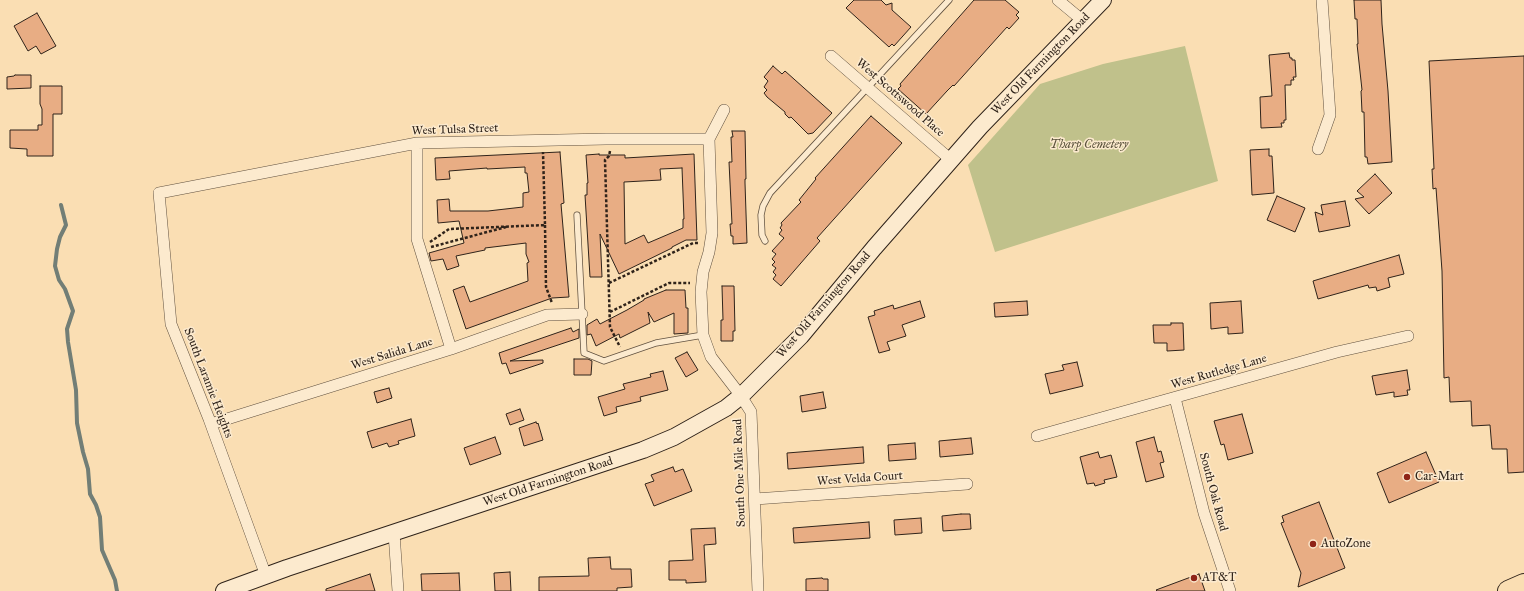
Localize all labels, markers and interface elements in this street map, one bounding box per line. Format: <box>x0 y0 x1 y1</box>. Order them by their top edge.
street label: West Old Farmington Road <box>989 10 1093 118</box>
street label: West Scottswood Place <box>853 56 947 140</box>
street label: West Tulsa Street <box>411 121 499 139</box>
park label: Tharp Cemetery <box>1050 138 1128 152</box>
street label: West Old Farmington Road <box>774 249 874 361</box>
street label: South Laramie Heights <box>180 326 236 440</box>
street label: West Salida Lane <box>349 335 435 373</box>
street label: West Rutledge Lane <box>1169 351 1269 393</box>
street label: South One Mile Road <box>731 419 749 527</box>
street label: South Oak Road <box>1196 451 1230 533</box>
street label: West Old Farmington Road <box>481 454 615 510</box>
street label: West Velda Court <box>817 469 903 489</box>
place label: Car-Mart <box>1415 470 1464 484</box>
marker: Car-Mart <box>1402 472 1412 482</box>
place label: AutoZone <box>1321 537 1371 551</box>
marker: AutoZone <box>1308 539 1318 549</box>
place label: AT&T <box>1202 571 1236 585</box>
marker: AT&T <box>1189 573 1199 583</box>

